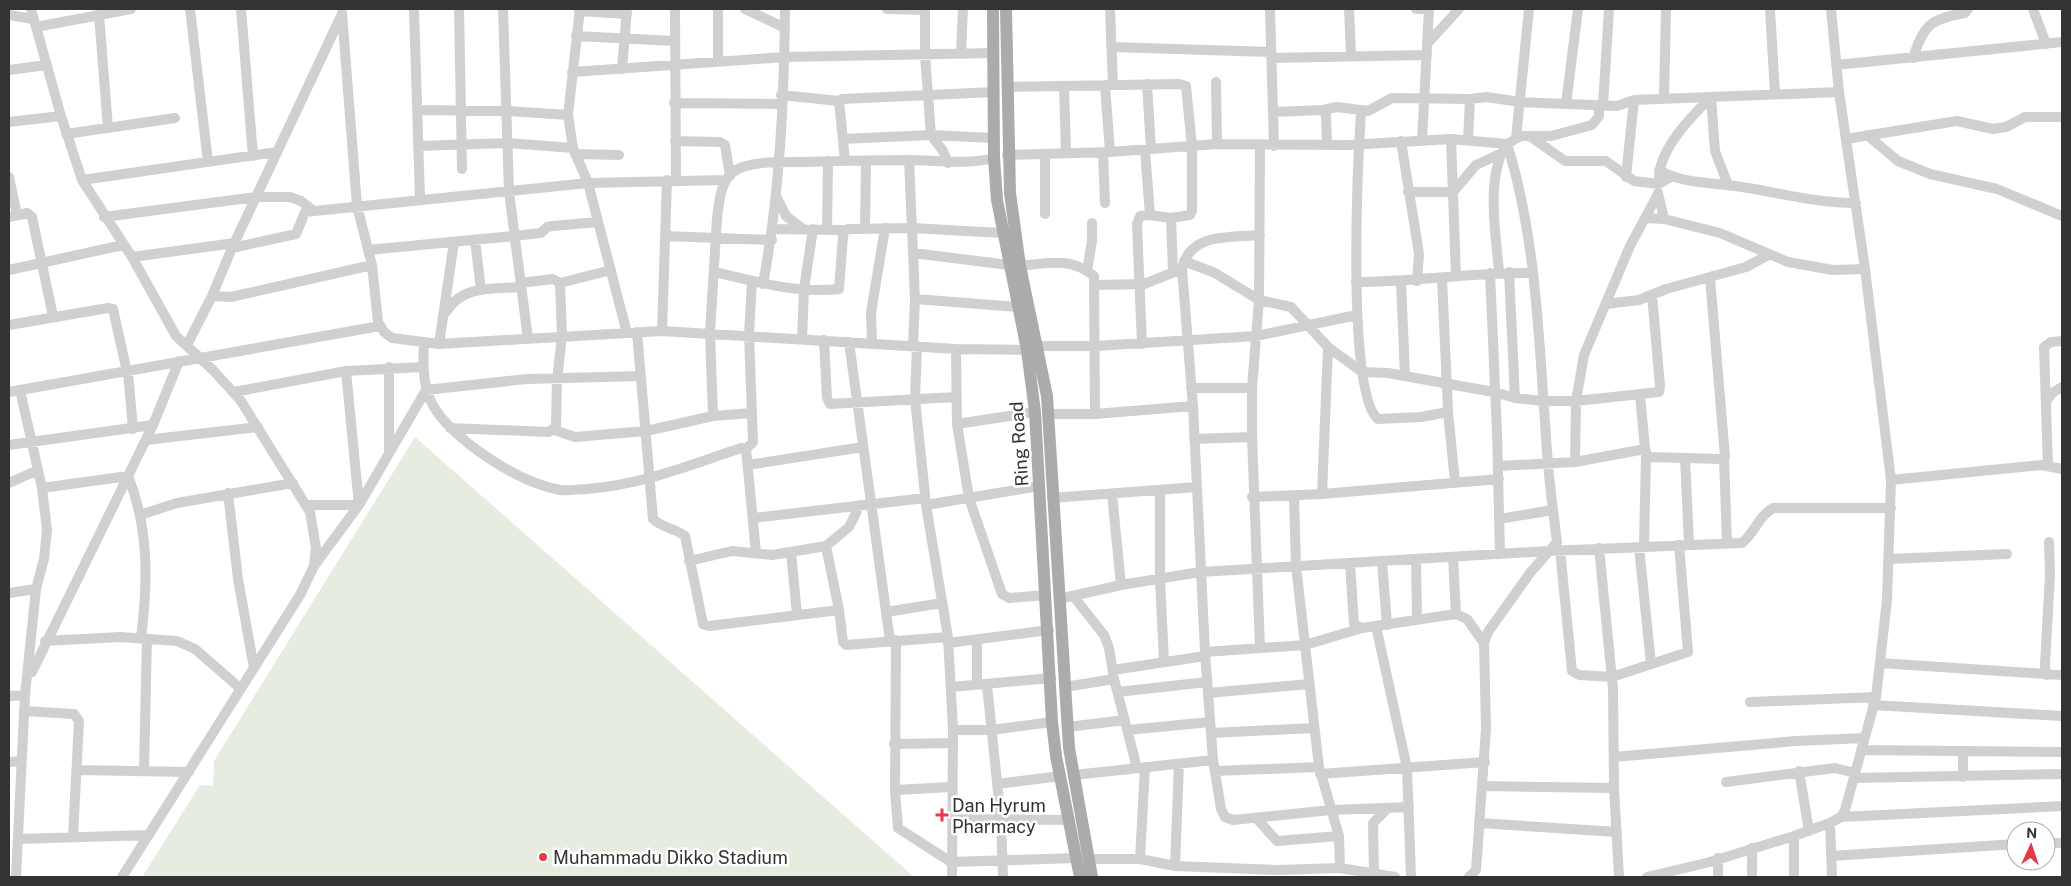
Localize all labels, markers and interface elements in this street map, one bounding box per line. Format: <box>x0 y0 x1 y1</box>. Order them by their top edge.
street label: Ring Road <box>1006 401 1032 487</box>
place label: Dan Hyrum Pharmacy <box>952 795 1046 837</box>
marker: Dan Hyrum Pharmacy <box>936 809 948 821</box>
north arrow <box>2006 821 2056 871</box>
text: N <box>2026 825 2038 841</box>
place label: Muhammadu Dikko Stadium <box>553 847 788 868</box>
marker: Muhammadu Dikko Stadium <box>537 851 549 863</box>

